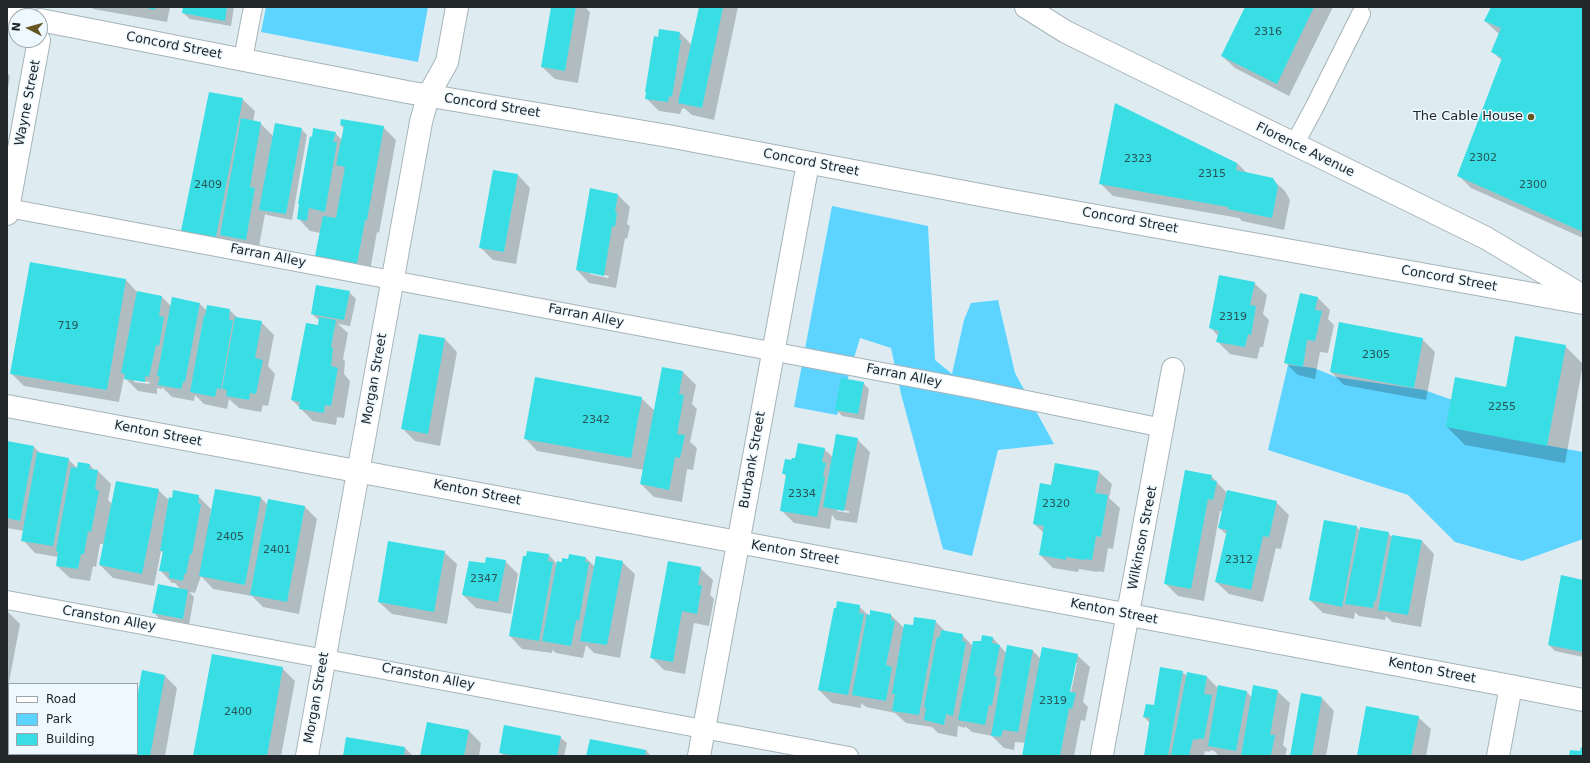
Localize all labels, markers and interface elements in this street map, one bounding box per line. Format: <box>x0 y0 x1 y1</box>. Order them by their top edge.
north arrow <box>8 8 48 48</box>
text: N <box>10 22 24 32</box>
house number: 2316 <box>1254 25 1282 39</box>
street label: Concord Street <box>125 29 223 63</box>
street label: Wayne Street <box>12 59 44 147</box>
street label: Concord Street <box>443 91 541 121</box>
place label: The Cable House <box>1413 109 1523 125</box>
marker: The Cable House <box>1526 112 1536 122</box>
street label: Florence Avenue <box>1253 119 1357 181</box>
street label: Concord Street <box>762 146 860 180</box>
house number: 2302 <box>1469 151 1497 165</box>
house number: 2323 <box>1124 152 1152 166</box>
house number: 2315 <box>1198 167 1226 181</box>
house number: 2409 <box>194 178 222 192</box>
house number: 2300 <box>1519 178 1547 192</box>
street label: Concord Street <box>1081 205 1179 237</box>
street label: Farran Alley <box>229 241 307 271</box>
street label: Concord Street <box>1400 263 1498 295</box>
street label: Farran Alley <box>547 301 625 331</box>
house number: 2319 <box>1219 310 1247 324</box>
house number: 719 <box>58 319 78 333</box>
street label: Morgan Street <box>359 332 391 426</box>
house number: 2305 <box>1362 348 1390 362</box>
street label: Farran Alley <box>865 361 943 391</box>
house number: 2255 <box>1488 400 1516 414</box>
street label: Burbank Street <box>737 410 769 510</box>
house number: 2342 <box>582 413 610 427</box>
street label: Kenton Street <box>113 418 203 450</box>
street label: Kenton Street <box>432 477 522 509</box>
street label: Wilkinson Street <box>1125 485 1161 591</box>
house number: 2334 <box>788 487 816 501</box>
house number: 2320 <box>1042 497 1070 511</box>
house number: 2405 <box>216 530 244 544</box>
street label: Kenton Street <box>750 538 840 568</box>
house number: 2401 <box>263 543 291 557</box>
house number: 2312 <box>1225 553 1253 567</box>
house number: 2347 <box>470 572 498 586</box>
street label: Kenton Street <box>1069 596 1159 628</box>
street label: Cranston Alley <box>61 603 157 635</box>
street label: Morgan Street <box>301 651 333 745</box>
street label: Kenton Street <box>1387 655 1477 687</box>
street label: Cranston Alley <box>380 660 476 694</box>
legend <box>8 683 138 755</box>
text: Road <box>46 692 76 706</box>
house number: 2319 <box>1039 694 1067 708</box>
house number: 2400 <box>224 705 252 719</box>
text: Park <box>46 712 72 726</box>
text: Building <box>46 732 95 746</box>

